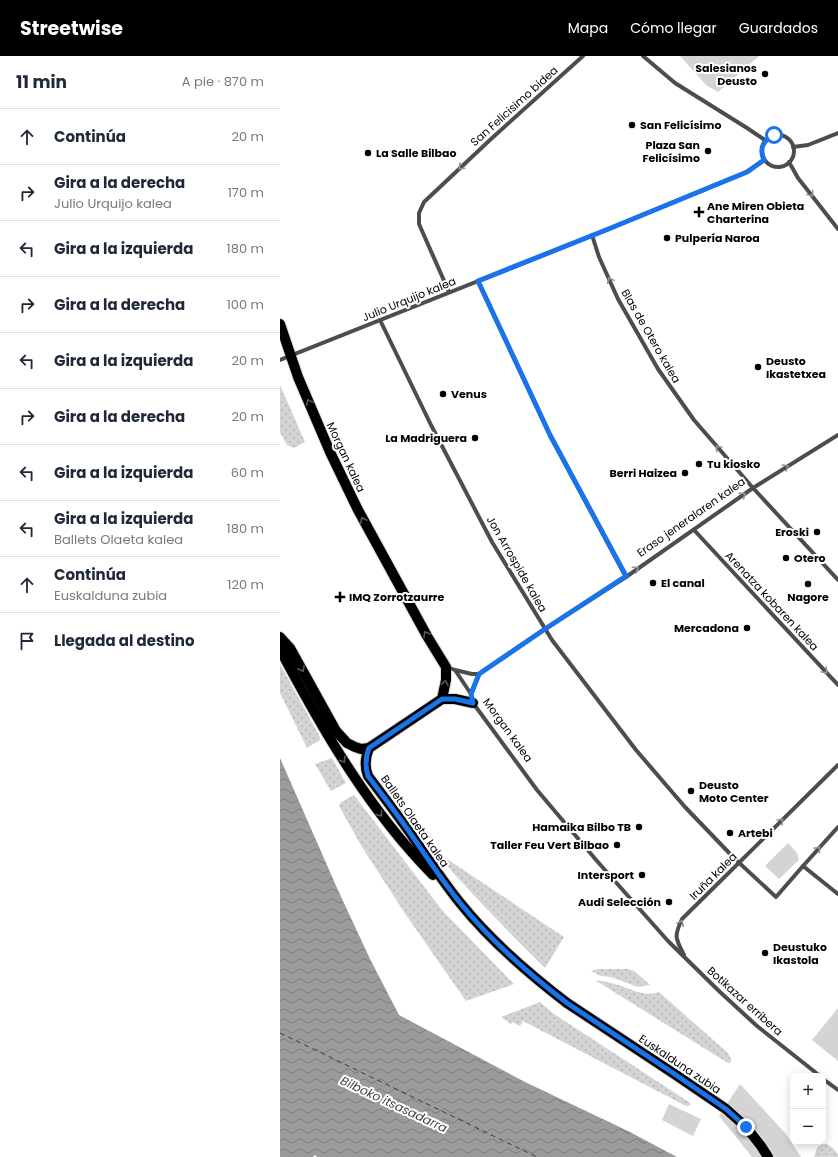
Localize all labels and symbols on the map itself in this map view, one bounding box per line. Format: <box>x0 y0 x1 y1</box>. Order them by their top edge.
place label: Salesianos Deusto <box>695 60 757 89</box>
street label: San Felicisimo bidea <box>467 62 561 150</box>
marker: Salesianos Deusto <box>760 69 770 79</box>
place label: San Felicísimo <box>640 117 722 133</box>
marker: San Felicísimo <box>627 120 637 130</box>
route start <box>765 126 783 144</box>
place label: Plaza San Felicísimo <box>642 137 700 166</box>
place label: La Salle Bilbao <box>376 145 457 161</box>
marker: Plaza San Felicísimo <box>703 146 713 156</box>
marker: La Salle Bilbao <box>363 148 373 158</box>
one-way arrow <box>458 162 466 170</box>
one-way arrow <box>806 190 813 197</box>
place label: Ane Miren Obieta Charterina <box>707 198 804 227</box>
marker: Ane Miren Obieta Charterina <box>694 207 704 217</box>
place label: Pulpería Naroa <box>675 230 760 246</box>
marker: Pulpería Naroa <box>662 233 672 243</box>
street label: Julio Urquijo kalea <box>360 273 458 325</box>
one-way arrow <box>607 277 615 285</box>
street label: Blas de Otero kalea <box>617 286 685 386</box>
place label: Deusto Ikastetxea <box>766 353 826 382</box>
marker: Deusto Ikastetxea <box>753 362 763 372</box>
place label: Venus <box>451 386 487 402</box>
marker: Venus <box>438 389 448 399</box>
one-way arrow <box>305 399 313 406</box>
street label: Morgan kalea <box>323 419 369 495</box>
place label: La Madriguera <box>385 430 467 446</box>
marker: La Madriguera <box>470 433 480 443</box>
one-way arrow <box>715 445 722 453</box>
place label: Tu kiosko <box>707 456 760 472</box>
marker: Tu kiosko <box>694 459 704 469</box>
place label: Berri Haizea <box>610 465 677 481</box>
one-way arrow <box>782 465 789 472</box>
marker: Berri Haizea <box>680 468 690 478</box>
street label: Eraso jeneralaren kalea <box>634 473 748 561</box>
one-way arrow <box>738 493 745 500</box>
street label: Jon Arrospide kalea <box>483 513 551 615</box>
one-way arrow <box>360 517 368 525</box>
place label: Eroski <box>775 524 809 540</box>
marker: Eroski <box>812 527 822 537</box>
street label: Arenatza kobaren kalea <box>722 548 822 654</box>
place label: Otero <box>794 550 826 566</box>
marker: Otero <box>781 553 791 563</box>
one-way arrow <box>632 566 639 574</box>
place label: El canal <box>661 575 705 591</box>
marker: El canal <box>648 578 658 588</box>
marker: Nagore <box>803 579 813 589</box>
place label: IMQ Zorrotzaurre <box>349 589 445 605</box>
place label: Nagore <box>787 589 829 605</box>
marker: IMQ Zorrotzaurre <box>334 591 346 603</box>
place label: Mercadona <box>674 620 739 636</box>
marker: Mercadona <box>742 623 752 633</box>
one-way arrow <box>423 631 430 638</box>
one-way arrow <box>297 665 304 672</box>
one-way arrow <box>820 666 828 674</box>
one-way arrow <box>441 680 449 686</box>
street label: Morgan kalea <box>479 695 537 765</box>
one-way arrow <box>338 756 346 763</box>
street label: Ballets Olaeta kalea <box>377 772 453 870</box>
place label: Deusto Moto Center <box>699 777 769 806</box>
marker: Deusto Moto Center <box>686 786 696 796</box>
one-way arrow <box>376 810 383 817</box>
one-way arrow <box>776 818 784 826</box>
place label: Hamaika Bilbo TB <box>532 819 631 835</box>
marker: Hamaika Bilbo TB <box>634 822 644 832</box>
place label: Artebi <box>738 825 773 841</box>
marker: Artebi <box>725 828 735 838</box>
place label: Taller Feu Vert Bilbao <box>490 837 609 853</box>
marker: Taller Feu Vert Bilbao <box>612 840 622 850</box>
one-way arrow <box>814 847 821 854</box>
street label: Iruña kalea <box>686 849 740 903</box>
place label: Intersport <box>578 867 635 883</box>
marker: Intersport <box>637 870 647 880</box>
place label: Audi Selección <box>578 894 661 910</box>
marker: Audi Selección <box>664 897 674 907</box>
one-way arrow <box>676 920 684 928</box>
place label: Deustuko Ikastola <box>773 939 827 968</box>
marker: Deustuko Ikastola <box>760 948 770 958</box>
street label: Botikazar erribera <box>704 963 786 1039</box>
street label: Euskalduna zubia <box>636 1031 724 1097</box>
water label: Bilboko itsasadarra <box>338 1072 450 1136</box>
route end <box>737 1118 755 1136</box>

